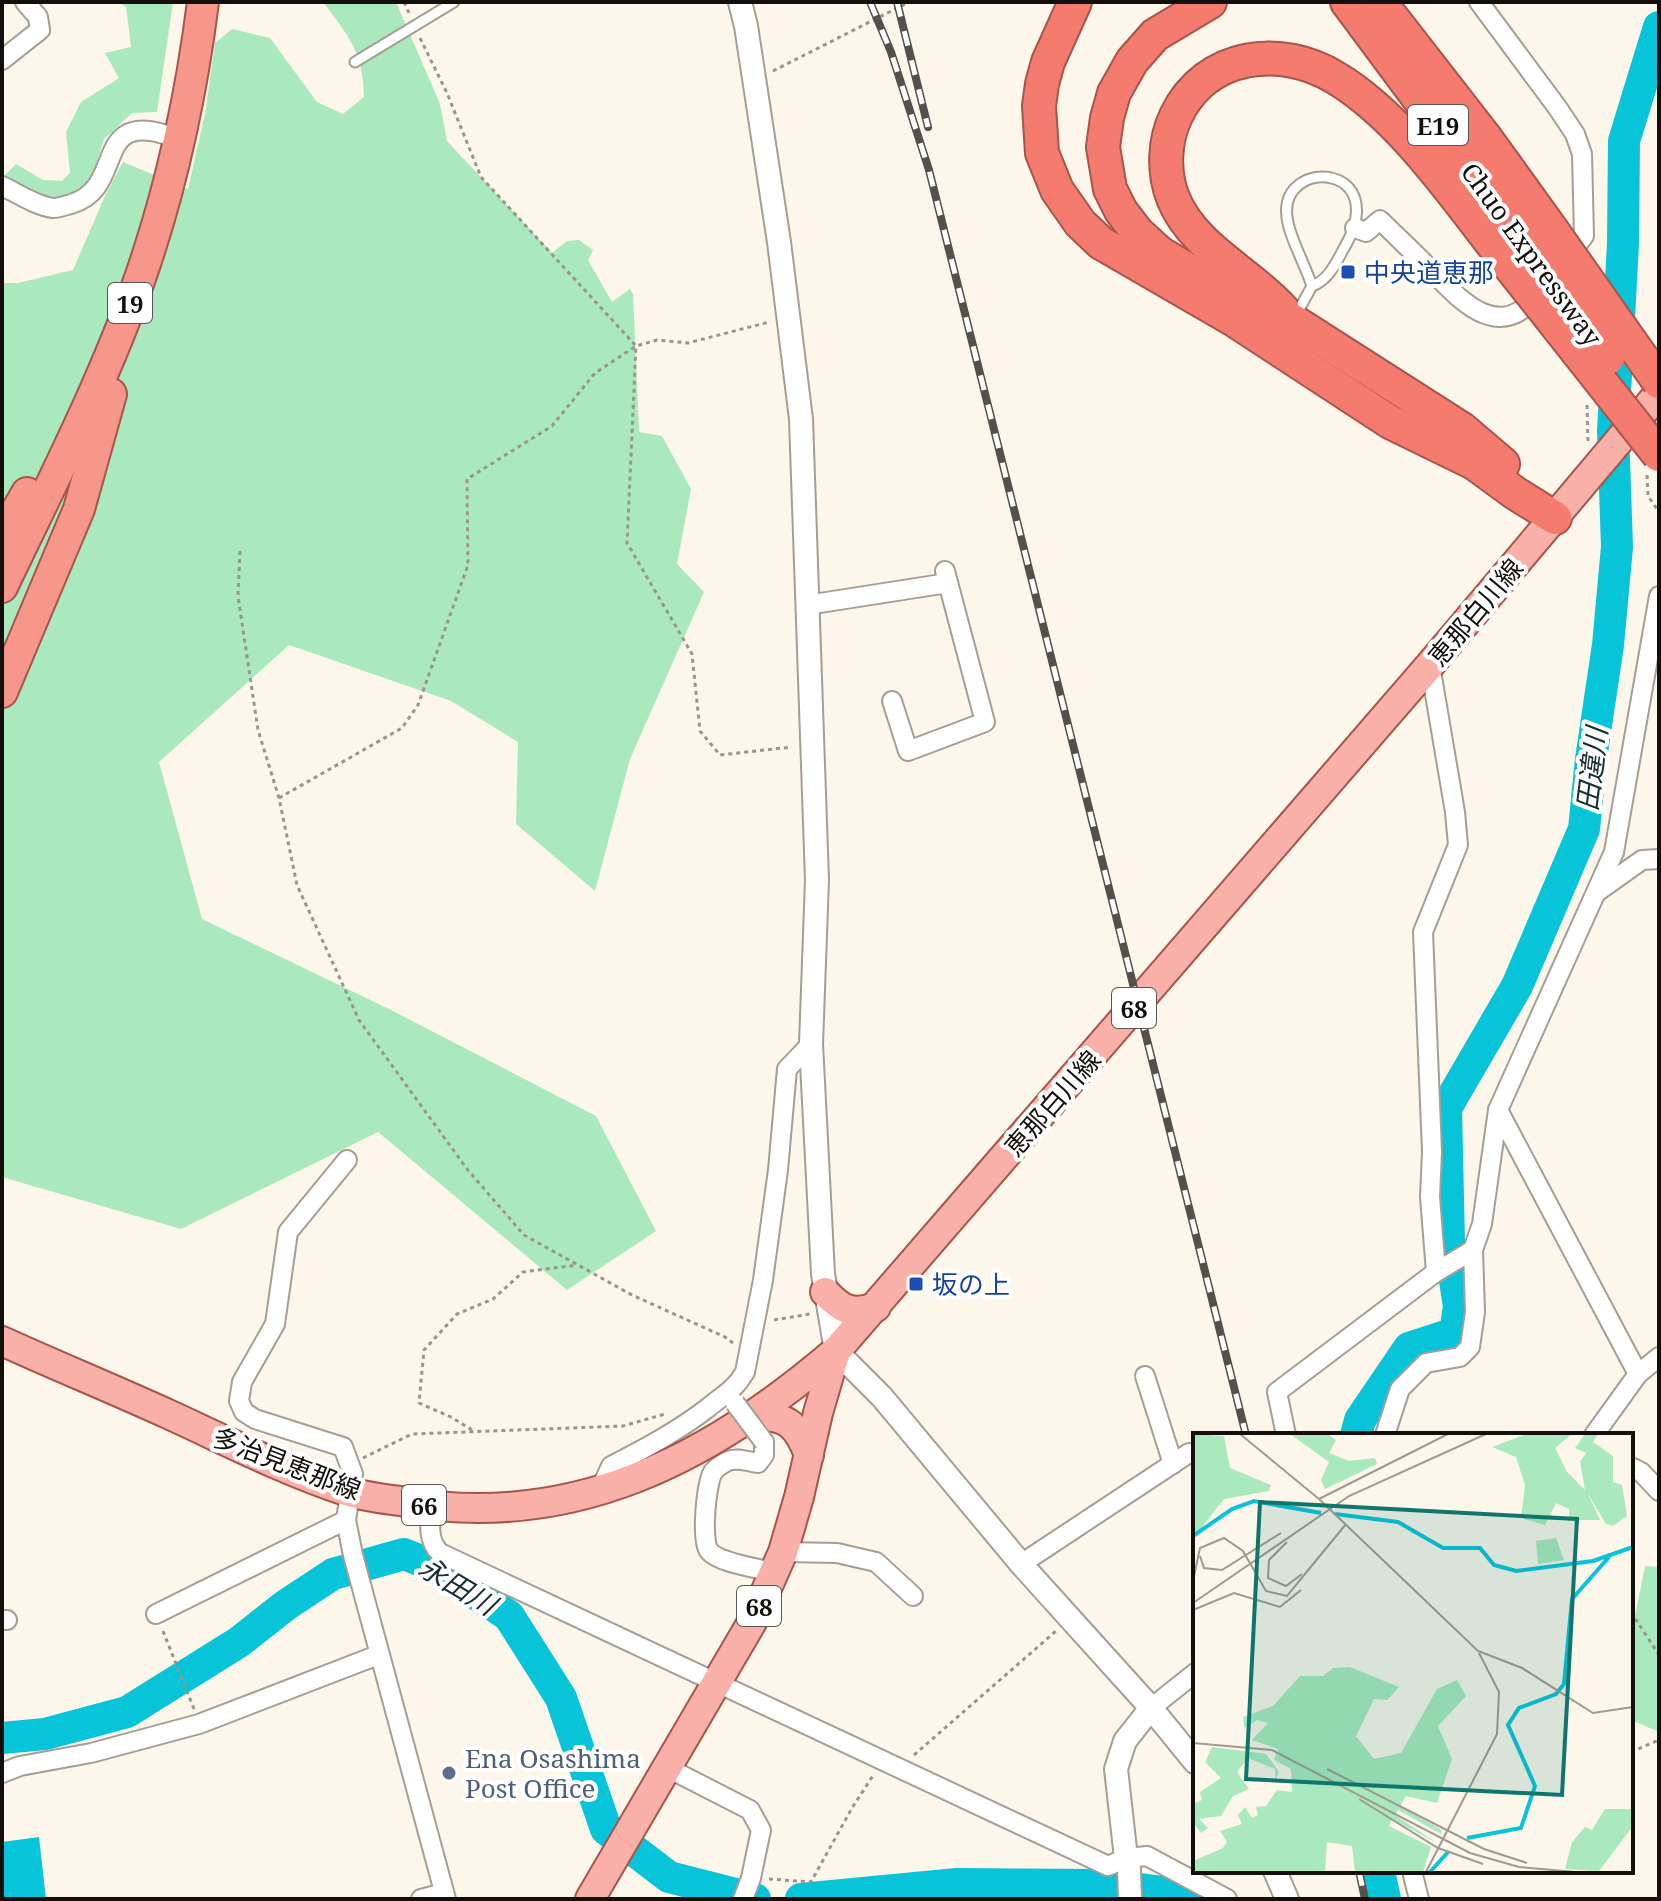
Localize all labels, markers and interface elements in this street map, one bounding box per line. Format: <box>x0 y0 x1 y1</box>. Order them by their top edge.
road number: E19 <box>1408 105 1468 145</box>
street label: Chuo Expressway <box>1453 155 1611 353</box>
place label: 中央道恵那 <box>1364 254 1494 290</box>
marker: 中央道恵那 <box>1339 263 1357 281</box>
road number: 19 <box>108 283 152 323</box>
street label: 恵那白川線 <box>1419 551 1531 673</box>
water label: 田違川 <box>1567 722 1615 813</box>
road number: 68 <box>1112 988 1156 1028</box>
street label: 恵那白川線 <box>996 1042 1108 1164</box>
place label: 坂の上 <box>932 1266 1010 1302</box>
marker: 坂の上 <box>907 1275 925 1293</box>
street label: 多治見恵那線 <box>208 1418 366 1508</box>
inset map <box>1193 1433 1633 1873</box>
road number: 66 <box>402 1485 446 1525</box>
water label: 永田川 <box>412 1547 506 1624</box>
road number: 68 <box>737 1586 781 1626</box>
place label: Ena Osashima Post Office <box>465 1740 641 1806</box>
marker: Ena Osashima Post Office <box>440 1764 458 1782</box>

